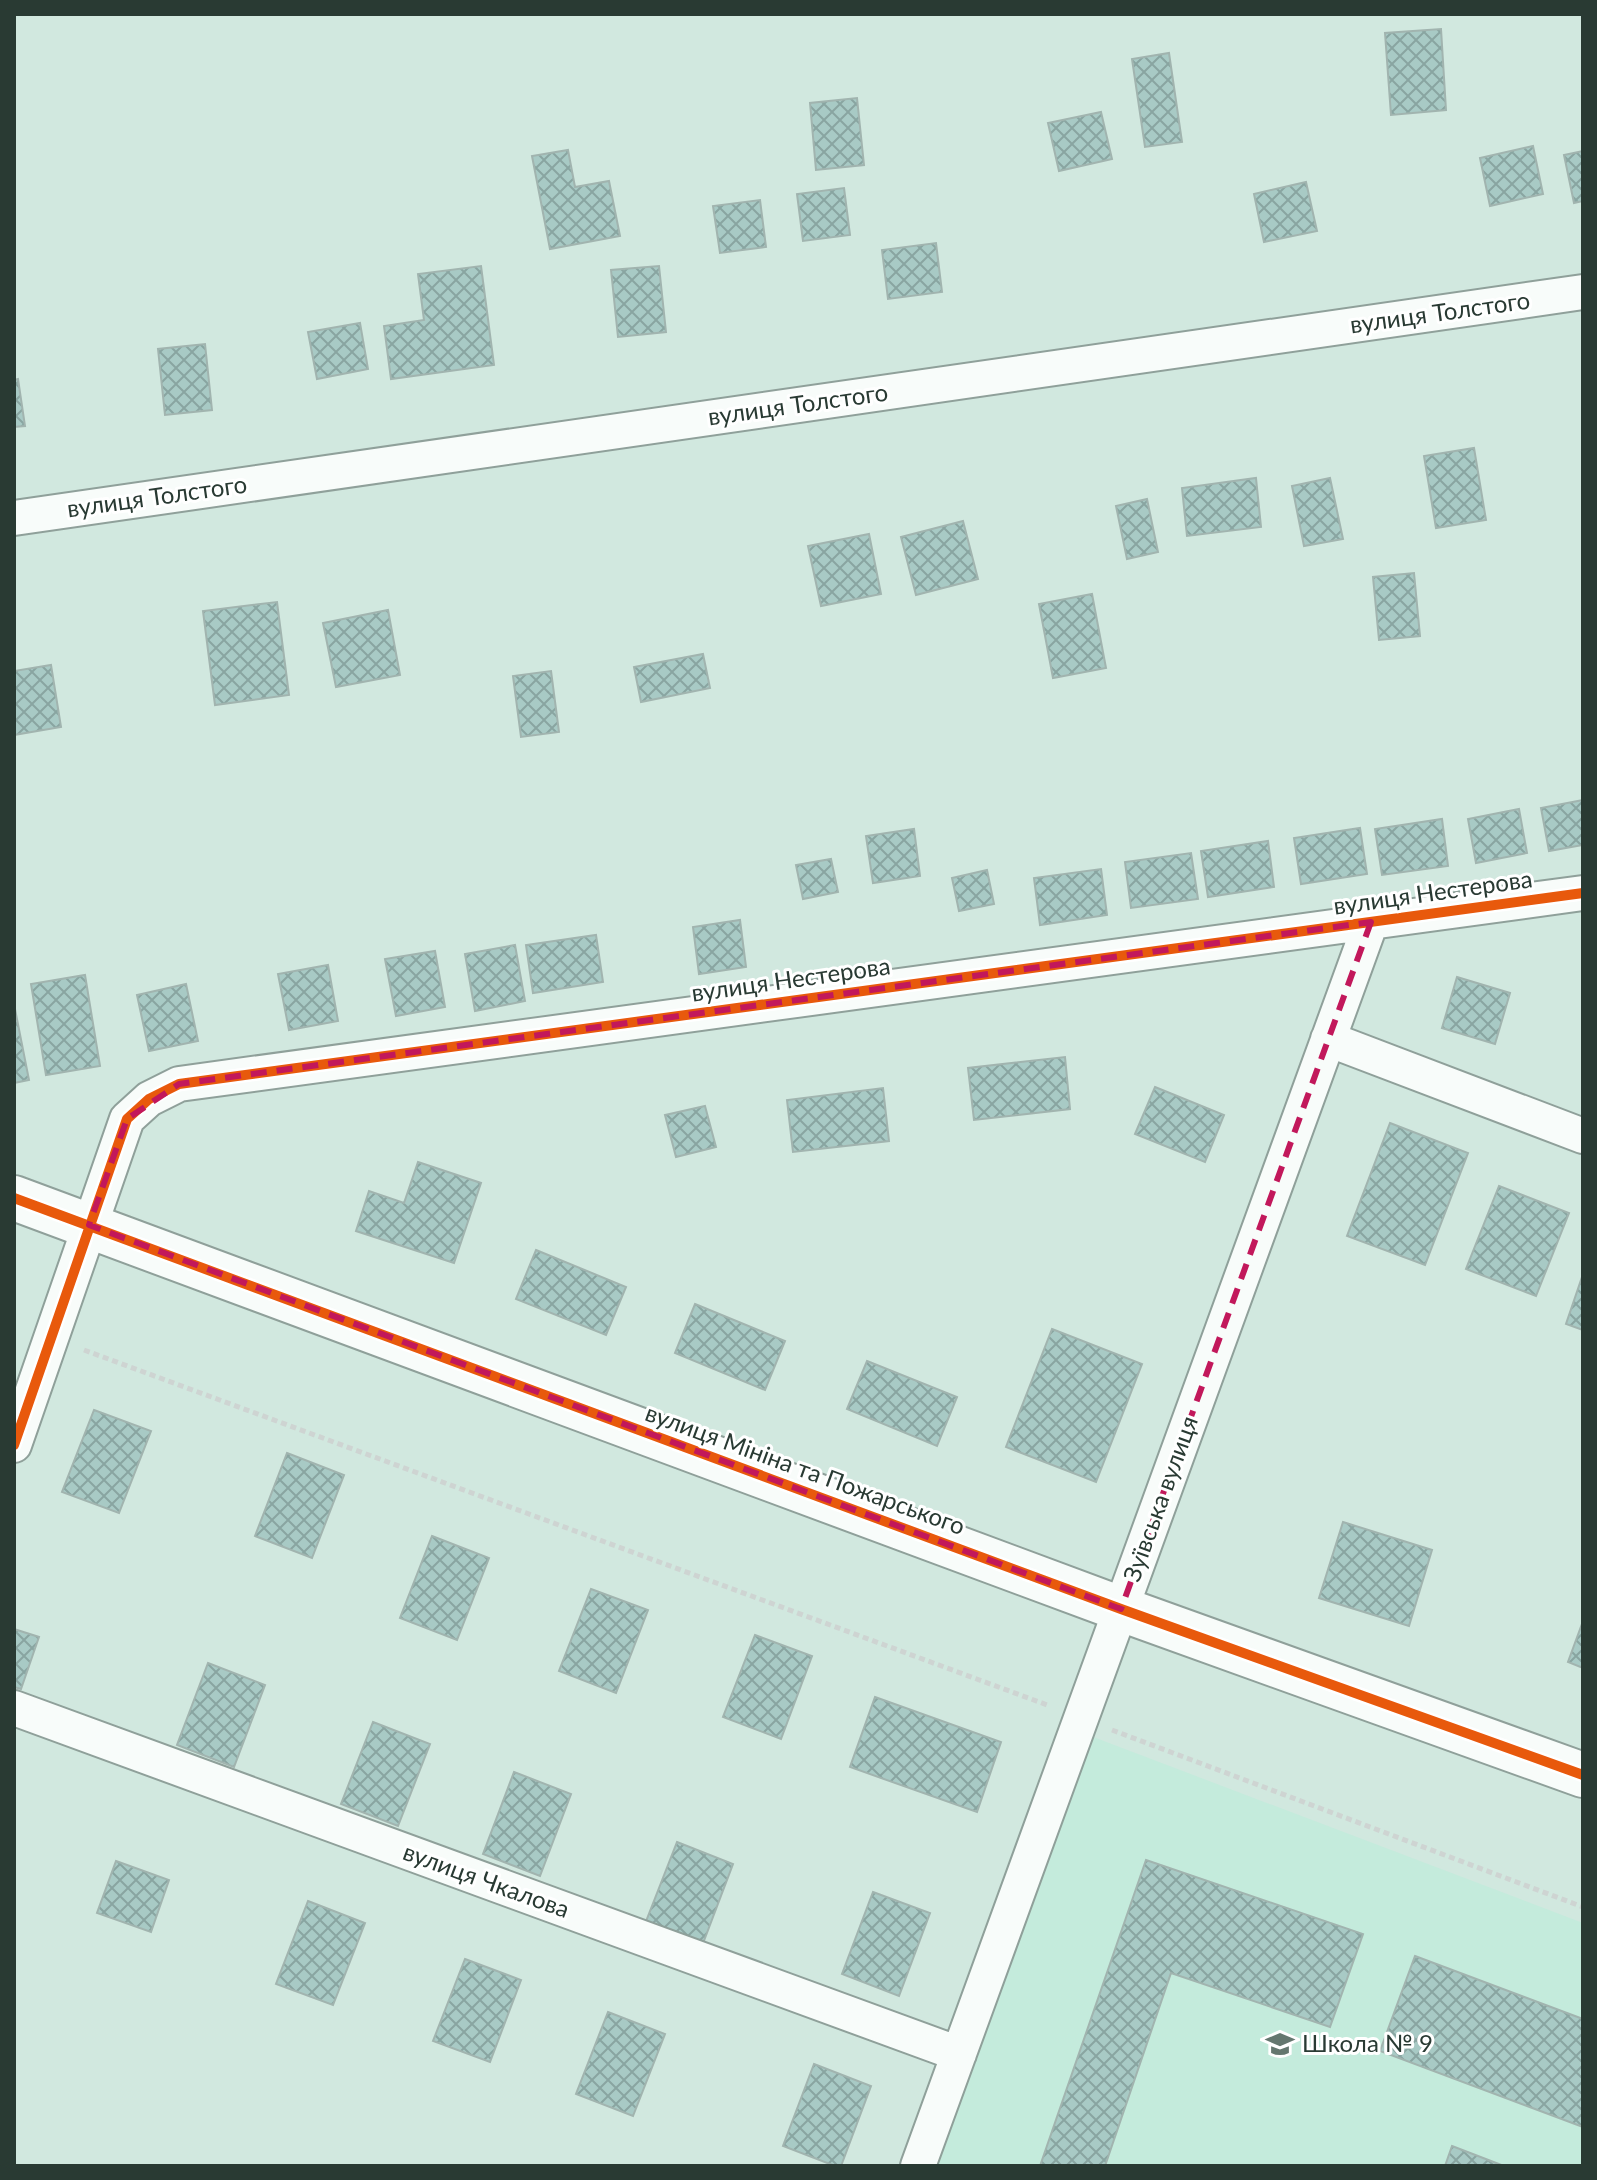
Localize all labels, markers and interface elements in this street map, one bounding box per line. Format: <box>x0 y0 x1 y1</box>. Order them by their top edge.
street label: вулиця Толстого <box>1348 285 1532 338</box>
street label: вулиця Толстого <box>706 377 890 430</box>
street label: вулиця Толстого <box>65 469 249 522</box>
street label: вулиця Нестерова <box>1331 863 1534 920</box>
street label: вулиця Нестерова <box>689 950 892 1007</box>
street label: вулиця Мініна та Пожарського <box>642 1397 969 1540</box>
street label: Зуївська вулиця <box>1116 1412 1203 1585</box>
street label: вулиця Чкалова <box>399 1836 574 1923</box>
place label: Школа № 9 <box>1302 2028 1433 2057</box>
school or university icon: Школа № 9 <box>1265 2029 1295 2059</box>

